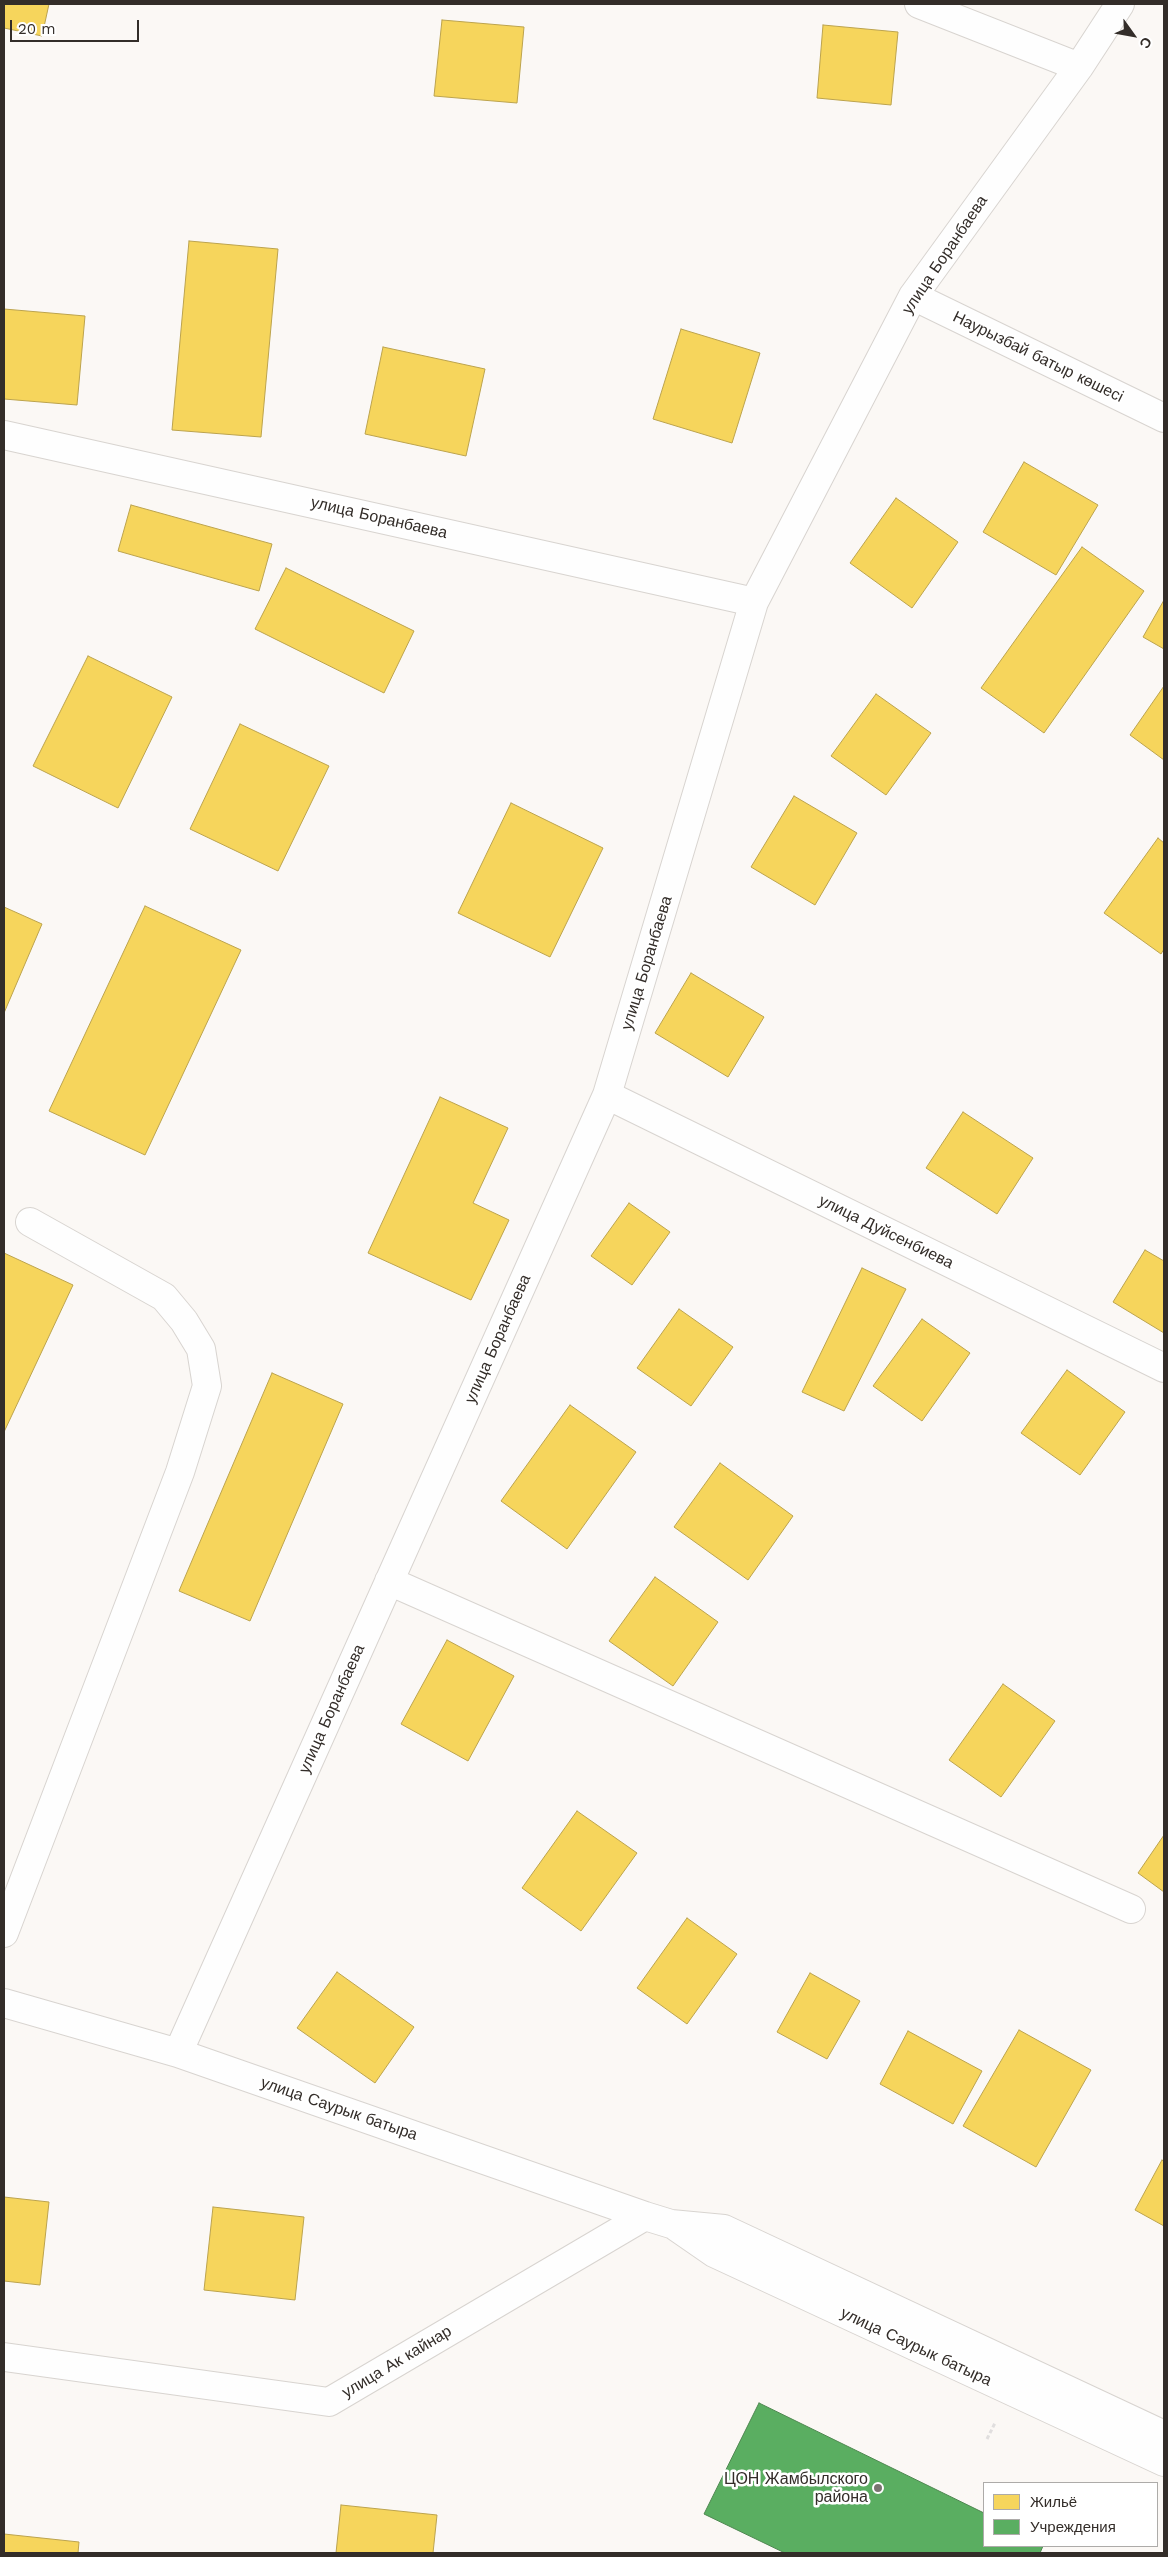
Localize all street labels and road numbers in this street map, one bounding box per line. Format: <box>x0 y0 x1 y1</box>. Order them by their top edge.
street label: улица Боранбаева <box>898 192 992 318</box>
street label: Наурызбай батыр көшесі <box>950 307 1126 407</box>
street label: улица Боранбаева <box>309 493 449 543</box>
street label: улица Боранбаева <box>617 894 677 1032</box>
street label: улица Дуйсенбиева <box>815 1191 957 1273</box>
street label: улица Боранбаева <box>461 1271 535 1407</box>
street label: улица Боранбаева <box>295 1641 369 1777</box>
street label: улица Саурык батыра <box>258 2073 420 2145</box>
street label: улица Саурык батыра <box>837 2304 995 2390</box>
street label: улица Ак кайнар <box>339 2322 455 2402</box>

